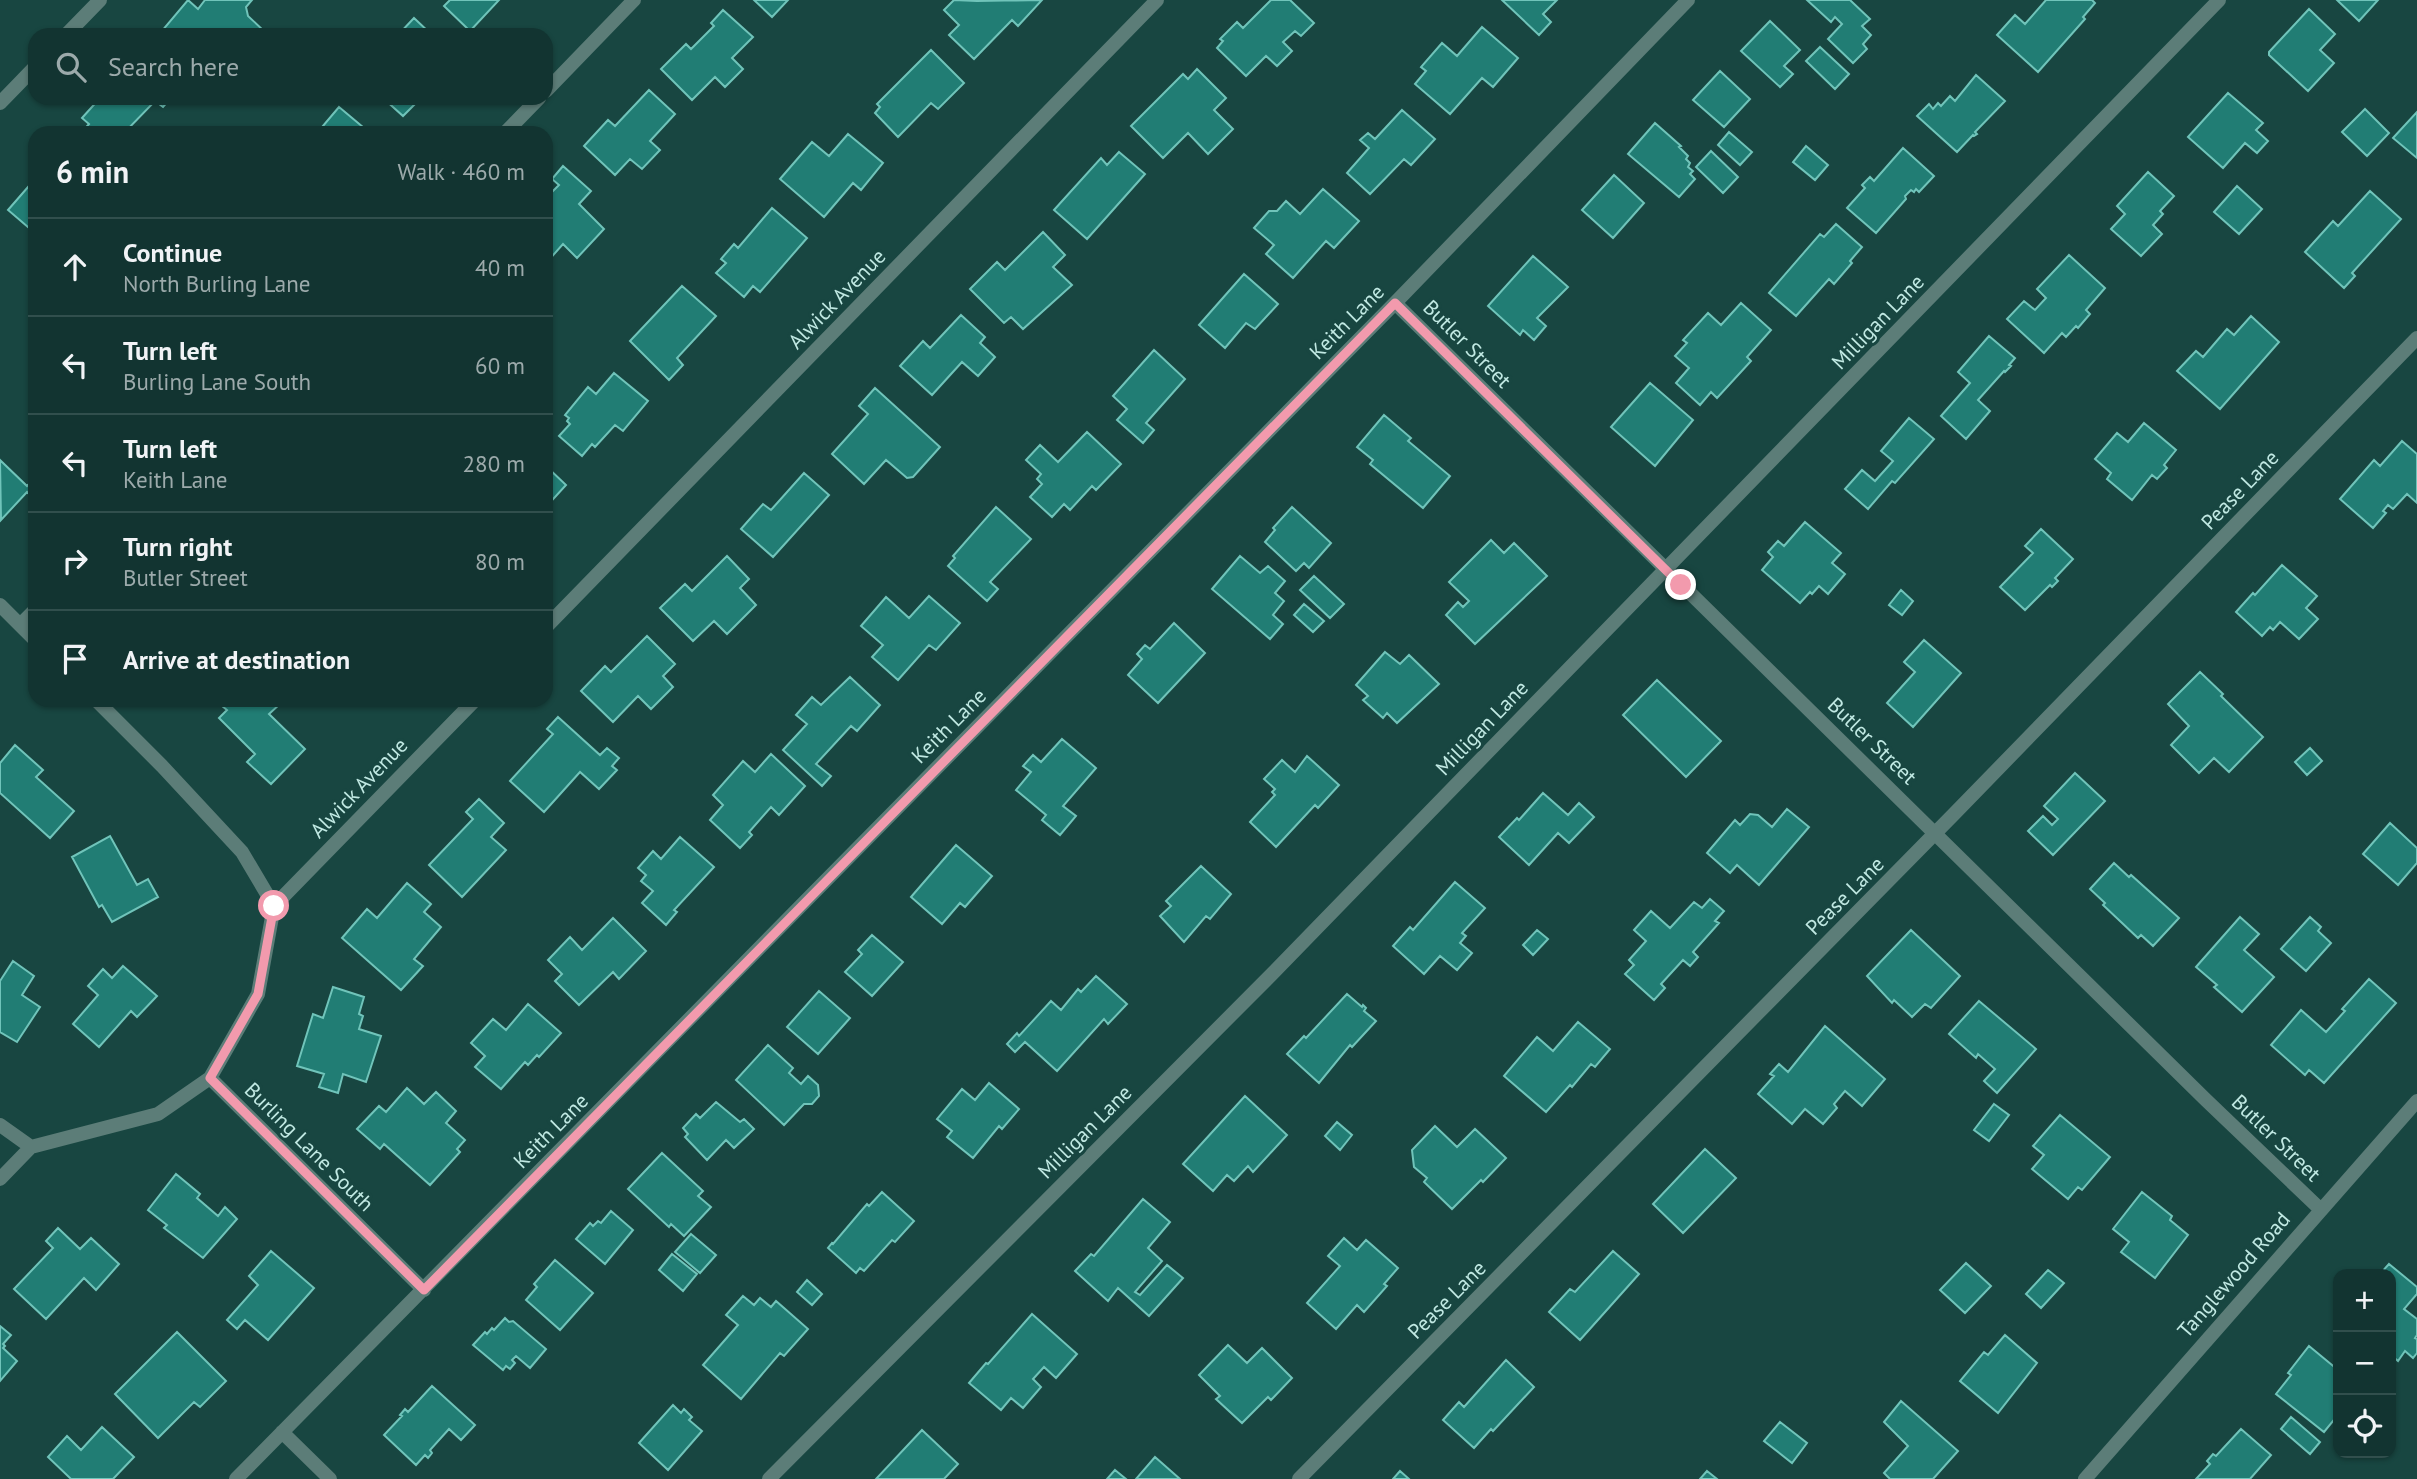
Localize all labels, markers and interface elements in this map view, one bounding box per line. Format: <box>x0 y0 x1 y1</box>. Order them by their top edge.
search box <box>28 28 553 105</box>
icon: search <box>52 48 90 86</box>
text: Search here <box>108 50 239 83</box>
text: 6 min <box>56 152 129 191</box>
text: Walk · 460 m <box>398 157 525 186</box>
text: Continue <box>123 236 222 269</box>
street label: Alwick Avenue <box>782 243 891 354</box>
icon: ahead <box>56 248 94 286</box>
text: 40 m <box>475 253 525 282</box>
street label: Milligan Lane <box>1826 268 1930 375</box>
text: North Burling Lane <box>123 269 311 298</box>
street label: Keith Lane <box>1303 278 1390 365</box>
street label: Butler Street <box>1418 294 1517 393</box>
text: Turn left <box>123 334 217 367</box>
icon: left <box>56 346 94 384</box>
text: 60 m <box>475 351 525 380</box>
text: Burling Lane South <box>123 367 311 396</box>
text: Turn left <box>123 432 217 465</box>
icon: left <box>56 444 94 482</box>
street label: Pease Lane <box>2195 444 2284 535</box>
text: 280 m <box>463 449 525 478</box>
text: Keith Lane <box>123 465 227 494</box>
text: Turn right <box>123 530 232 563</box>
icon: right <box>56 542 94 580</box>
text: 80 m <box>475 547 525 576</box>
text: Butler Street <box>123 563 248 592</box>
route end <box>1665 569 1696 600</box>
icon: arrive <box>56 640 94 678</box>
text: Arrive at destination <box>123 643 350 676</box>
street label: Milligan Lane <box>1430 674 1534 781</box>
street label: Keith Lane <box>905 682 992 769</box>
street label: Butler Street <box>1822 691 1923 790</box>
street label: Alwick Avenue <box>304 732 413 843</box>
street label: Pease Lane <box>1800 851 1890 941</box>
route start <box>258 890 289 921</box>
street label: Burling Lane South <box>239 1076 380 1217</box>
street label: Milligan Lane <box>1032 1079 1137 1184</box>
street label: Keith Lane <box>507 1087 594 1174</box>
street label: Butler Street <box>2226 1088 2327 1187</box>
street label: Tanglewood Road <box>2172 1206 2296 1343</box>
street label: Pease Lane <box>1402 1255 1492 1345</box>
map controls <box>2333 1269 2396 1458</box>
button: + <box>2333 1269 2396 1332</box>
button: − <box>2333 1332 2396 1395</box>
button: locate <box>2333 1395 2396 1458</box>

